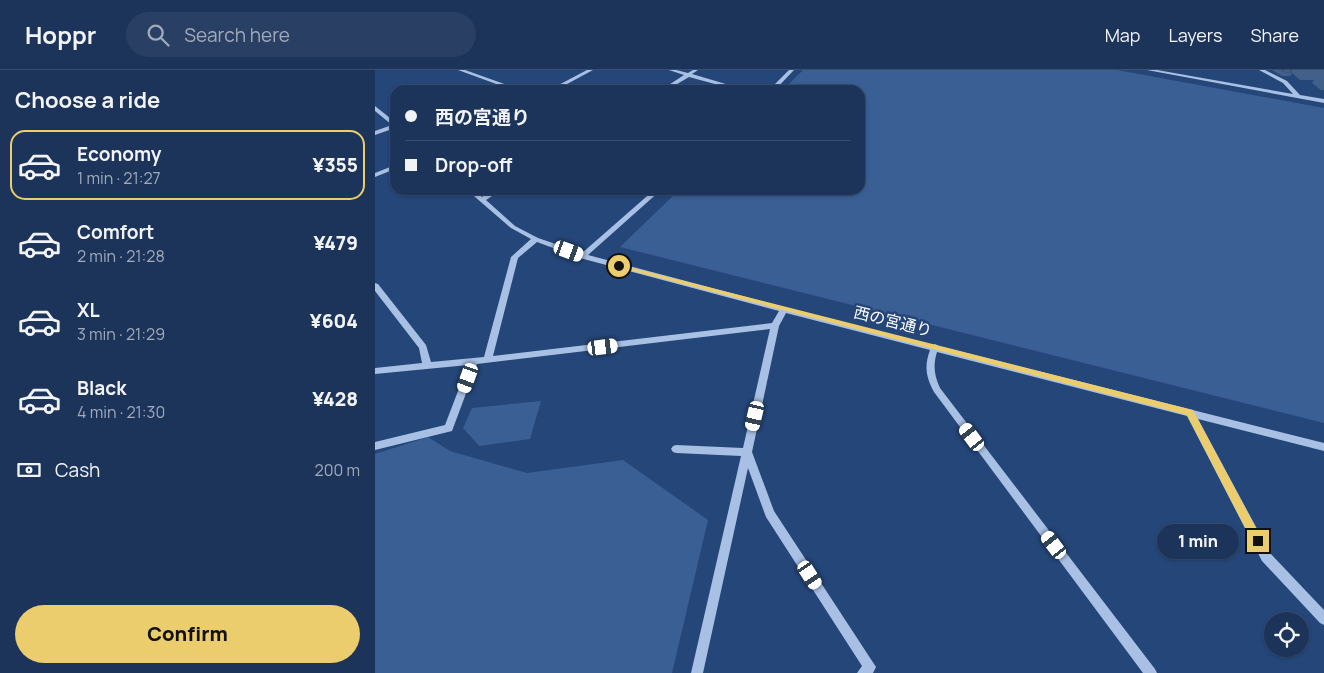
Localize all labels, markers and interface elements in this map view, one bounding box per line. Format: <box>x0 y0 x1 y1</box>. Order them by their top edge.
search box <box>126 12 476 57</box>
text: Hoppr <box>25 18 96 51</box>
icon: search <box>144 21 172 49</box>
text: Search here <box>184 22 290 48</box>
text: Map <box>1105 23 1140 47</box>
text: Layers <box>1168 23 1222 47</box>
text: Share <box>1250 23 1299 47</box>
text: Choose a ride <box>15 85 160 115</box>
text: 西の宮通り <box>435 104 530 130</box>
text: Economy <box>77 141 161 167</box>
icon: car <box>17 143 62 188</box>
text: ¥355 <box>312 152 358 178</box>
text: Drop-off <box>435 152 512 178</box>
text: 1 min · 21:27 <box>77 167 161 189</box>
text: Comfort <box>77 219 154 245</box>
icon: car <box>17 221 62 266</box>
text: ¥479 <box>314 230 358 256</box>
car <box>552 239 585 263</box>
text: 2 min · 21:28 <box>77 245 165 267</box>
route start <box>608 255 630 277</box>
text: XL <box>77 297 100 323</box>
icon: car <box>17 299 62 344</box>
street label: 西の宮通り <box>852 301 934 341</box>
text: ¥604 <box>310 308 358 334</box>
text: 3 min · 21:29 <box>77 323 165 345</box>
car <box>587 338 618 356</box>
car <box>455 361 480 395</box>
text: Black <box>77 375 126 401</box>
icon: car <box>17 377 62 422</box>
text: ¥428 <box>312 386 358 412</box>
car <box>744 400 765 432</box>
text: 4 min · 21:30 <box>77 401 165 423</box>
car <box>956 421 987 453</box>
icon: cash <box>15 456 43 484</box>
text: Cash <box>55 457 100 483</box>
text: 200 m <box>315 459 360 481</box>
callout: 1 min <box>1158 524 1241 558</box>
car <box>1038 529 1069 561</box>
text: 1 min <box>1178 530 1218 552</box>
route end <box>1247 530 1269 552</box>
car <box>795 558 824 592</box>
button: Confirm <box>15 605 360 663</box>
map controls <box>1264 612 1309 657</box>
button: locate <box>1264 612 1309 657</box>

